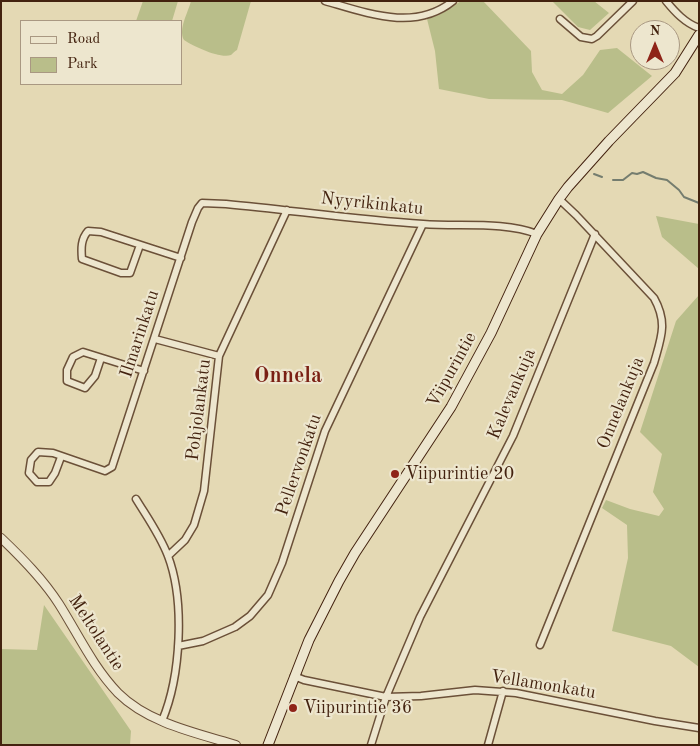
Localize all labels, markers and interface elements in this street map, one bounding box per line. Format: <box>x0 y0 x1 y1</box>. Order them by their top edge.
legend <box>20 20 182 85</box>
north arrow <box>630 20 680 70</box>
text: N <box>650 24 660 38</box>
text: Road <box>67 32 100 47</box>
text: Park <box>67 57 98 72</box>
street label: Nyyrikinkatu <box>320 188 424 220</box>
street label: Ilmarinkatu <box>116 287 164 381</box>
street label: Viipurintie <box>422 328 482 412</box>
street label: Kalevankuja <box>483 345 541 443</box>
street label: Onnelankuja <box>593 354 649 452</box>
street label: Pohjolankatu <box>182 358 216 462</box>
district label: Onnela <box>254 363 322 389</box>
street label: Pellervonkatu <box>271 411 327 519</box>
place label: Viipurintie 20 <box>405 463 514 485</box>
marker: Viipurintie 20 <box>389 468 401 480</box>
street label: Meltolantie <box>63 591 129 675</box>
street label: Vellamonkatu <box>489 666 597 704</box>
place label: Viipurintie 36 <box>303 697 412 719</box>
marker: Viipurintie 36 <box>287 702 299 714</box>

